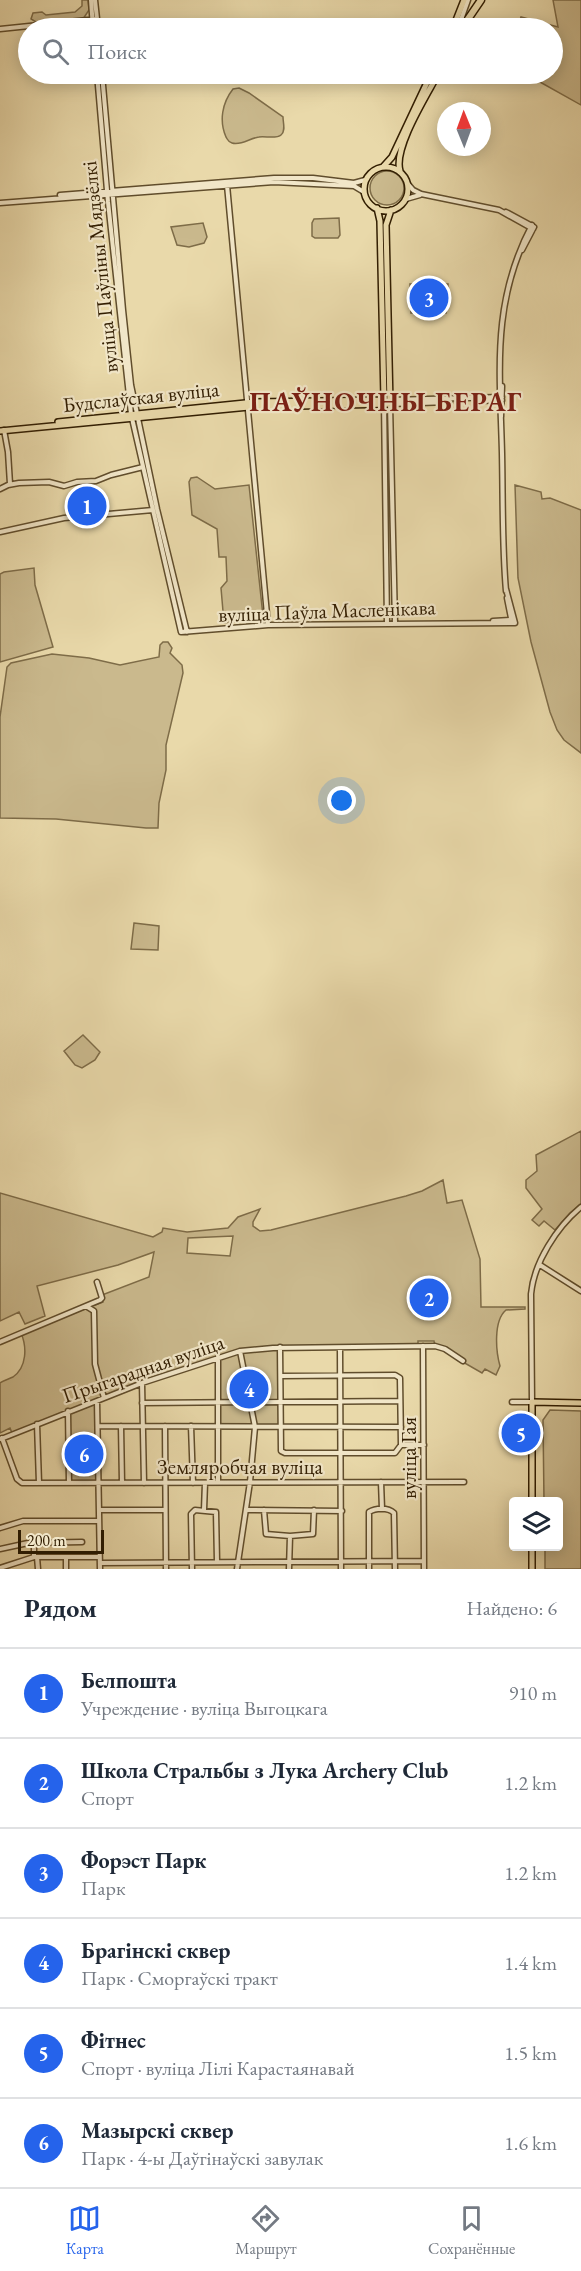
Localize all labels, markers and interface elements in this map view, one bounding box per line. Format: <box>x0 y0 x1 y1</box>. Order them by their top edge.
search box <box>18 18 563 84</box>
icon: search <box>39 35 72 68</box>
text: Поиск <box>87 37 147 66</box>
north arrow <box>437 102 491 156</box>
street label: вуліца Паўліны Мядзёлкі <box>75 160 124 374</box>
pin: 3 <box>410 276 448 320</box>
street label: Будслаўская вуліца <box>61 375 221 418</box>
district label: ПАЎНОЧНЫ БЕРАГ <box>249 384 523 419</box>
pin: 1 <box>68 484 106 528</box>
street label: вуліца Паўла Масленікава <box>218 593 437 628</box>
your location <box>327 786 356 815</box>
pin: 2 <box>410 1276 448 1320</box>
street label: Прыгарадная вуліца <box>58 1328 228 1409</box>
pin: 4 <box>230 1366 268 1412</box>
pin: 5 <box>502 1410 540 1456</box>
street label: вуліца Гая <box>395 1417 422 1499</box>
pin: 6 <box>64 1432 104 1476</box>
street label: Земляробчая вуліца <box>157 1453 324 1480</box>
map controls <box>509 1497 563 1551</box>
button: layers <box>509 1497 563 1551</box>
scale bar <box>18 1527 104 1554</box>
text: 200 m <box>27 1530 66 1551</box>
text: Рядом <box>24 1591 97 1625</box>
text: Найдено: 6 <box>466 1595 557 1621</box>
text: Белпошта <box>81 1666 177 1695</box>
text: 1 <box>38 1680 49 1706</box>
text: 910 m <box>509 1680 557 1706</box>
text: Учреждение · вуліца Выгоцкага <box>81 1695 328 1721</box>
text: Школа Стральбы з Лука Archery Club <box>81 1756 448 1785</box>
text: 2 <box>38 1770 49 1796</box>
text: 1.2 km <box>504 1770 557 1796</box>
text: Спорт <box>81 1785 134 1811</box>
text: Форэст Парк <box>81 1846 206 1875</box>
text: 3 <box>38 1860 49 1886</box>
text: 1.2 km <box>504 1860 557 1886</box>
text: Парк <box>81 1875 125 1901</box>
text: Брагінскі сквер <box>81 1936 230 1965</box>
text: 4 <box>38 1950 49 1976</box>
text: 1.4 km <box>504 1950 557 1976</box>
text: Парк · Сморгаўскі тракт <box>81 1965 278 1991</box>
text: Фітнес <box>81 2026 146 2055</box>
text: 5 <box>38 2040 49 2066</box>
text: 1.5 km <box>504 2040 557 2066</box>
text: Спорт · вуліца Лілі Карастаянавай <box>81 2055 354 2081</box>
text: Мазырскі сквер <box>81 2116 233 2145</box>
text: 6 <box>38 2130 49 2156</box>
text: 1.6 km <box>504 2130 557 2156</box>
text: Парк · 4-ы Даўгінаўскі завулак <box>81 2145 323 2171</box>
tab: Карта <box>66 2202 104 2259</box>
tab: Маршрут <box>235 2202 297 2259</box>
tab: Сохранённые <box>428 2202 515 2259</box>

